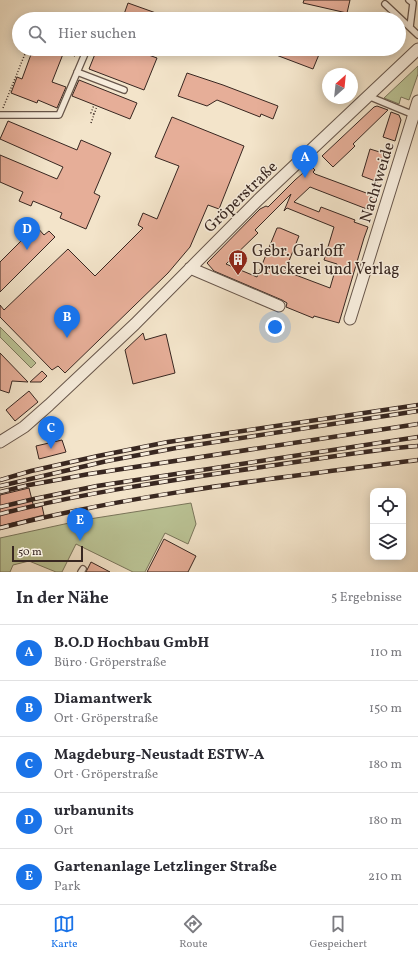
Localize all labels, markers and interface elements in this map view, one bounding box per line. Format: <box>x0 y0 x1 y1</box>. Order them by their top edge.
search box <box>12 12 406 56</box>
icon: search <box>26 23 48 45</box>
text: Hier suchen <box>58 24 136 45</box>
north arrow <box>322 68 358 104</box>
street label: Nachtweide <box>355 140 401 225</box>
pin: A <box>292 145 318 178</box>
street label: Gröperstraße <box>200 157 283 238</box>
pin: D <box>14 217 40 250</box>
place label: Gebr. Garloff Druckerei und Verlag <box>252 241 400 281</box>
building icon: Gebr. Garloff Druckerei und Verlag <box>227 248 249 276</box>
pin: B <box>54 305 80 338</box>
your location <box>265 317 285 337</box>
pin: C <box>38 416 64 449</box>
map controls <box>370 488 406 560</box>
button: locate <box>370 488 406 524</box>
pin: E <box>67 508 93 541</box>
button: layers <box>370 524 406 560</box>
scale bar <box>12 544 83 563</box>
text: 50 m <box>18 545 42 560</box>
text: In der Nähe <box>16 587 109 610</box>
text: 5 Ergebnisse <box>331 589 402 607</box>
text: B.O.D Hochbau GmbH <box>54 633 209 654</box>
text: A <box>24 644 34 662</box>
text: 110 m <box>370 644 402 662</box>
text: Büro · Gröperstraße <box>54 654 166 672</box>
text: Diamantwerk <box>54 689 152 710</box>
text: B <box>25 700 33 718</box>
text: 150 m <box>369 700 402 718</box>
text: Ort · Gröperstraße <box>54 710 158 728</box>
text: Magdeburg-Neustadt ESTW-A <box>54 745 264 766</box>
text: C <box>25 756 33 774</box>
text: 180 m <box>368 756 402 774</box>
text: Ort · Gröperstraße <box>54 766 158 784</box>
text: urbanunits <box>54 801 134 822</box>
text: D <box>24 812 34 830</box>
text: 180 m <box>368 812 402 830</box>
text: Ort <box>54 822 74 840</box>
text: Gartenanlage Letzlinger Straße <box>54 857 277 878</box>
text: E <box>25 868 33 886</box>
text: 210 m <box>368 868 402 886</box>
text: Park <box>54 878 81 896</box>
tab: Karte <box>51 913 77 952</box>
tab: Route <box>179 913 208 952</box>
tab: Gespeichert <box>309 913 367 952</box>

